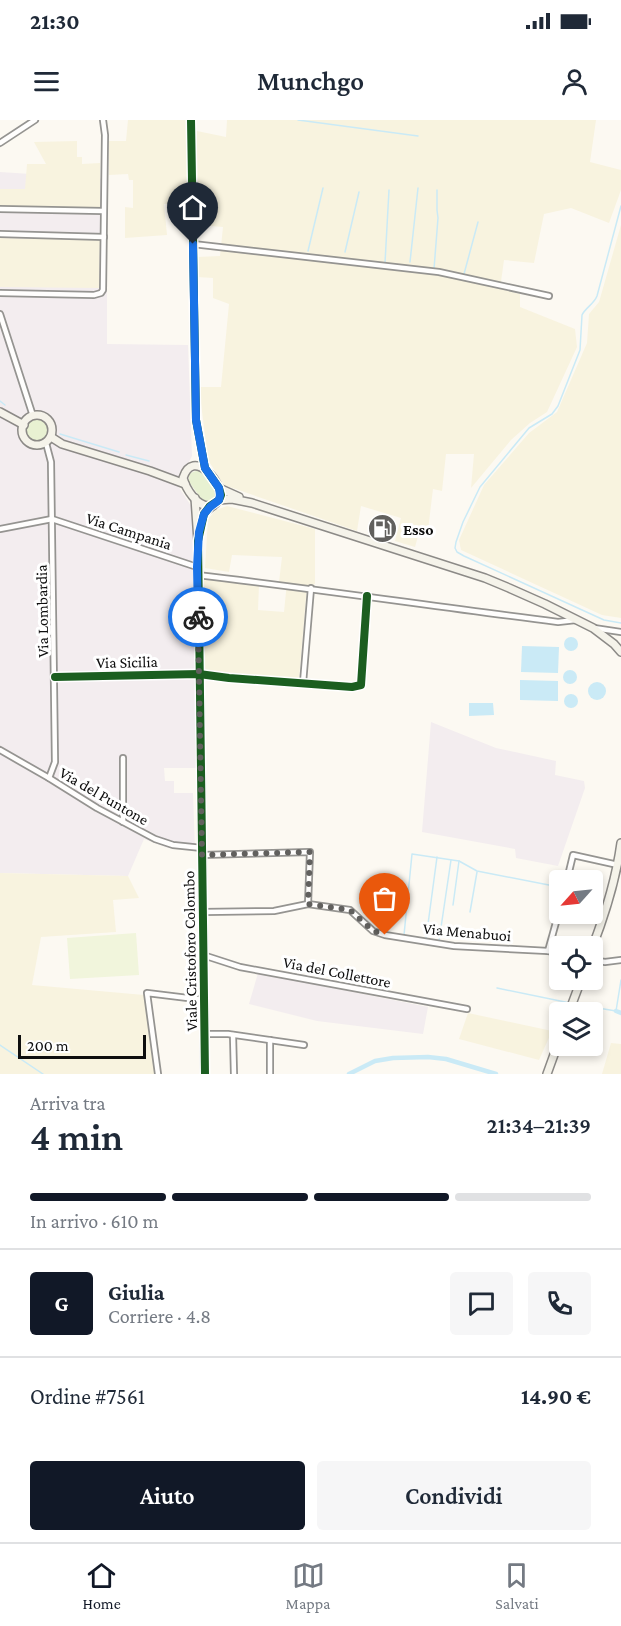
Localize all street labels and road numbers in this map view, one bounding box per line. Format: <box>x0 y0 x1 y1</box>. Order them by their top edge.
street label: Via Campania <box>84 509 175 554</box>
street label: Via Lombardia <box>33 564 51 658</box>
street label: Via Sicilia <box>96 653 159 671</box>
street label: Via del Puntone <box>56 764 152 828</box>
street label: Viale Cristoforo Colombo <box>180 870 200 1032</box>
street label: Via Menabuoi <box>422 920 512 944</box>
street label: Via del Collettore <box>282 953 392 991</box>

